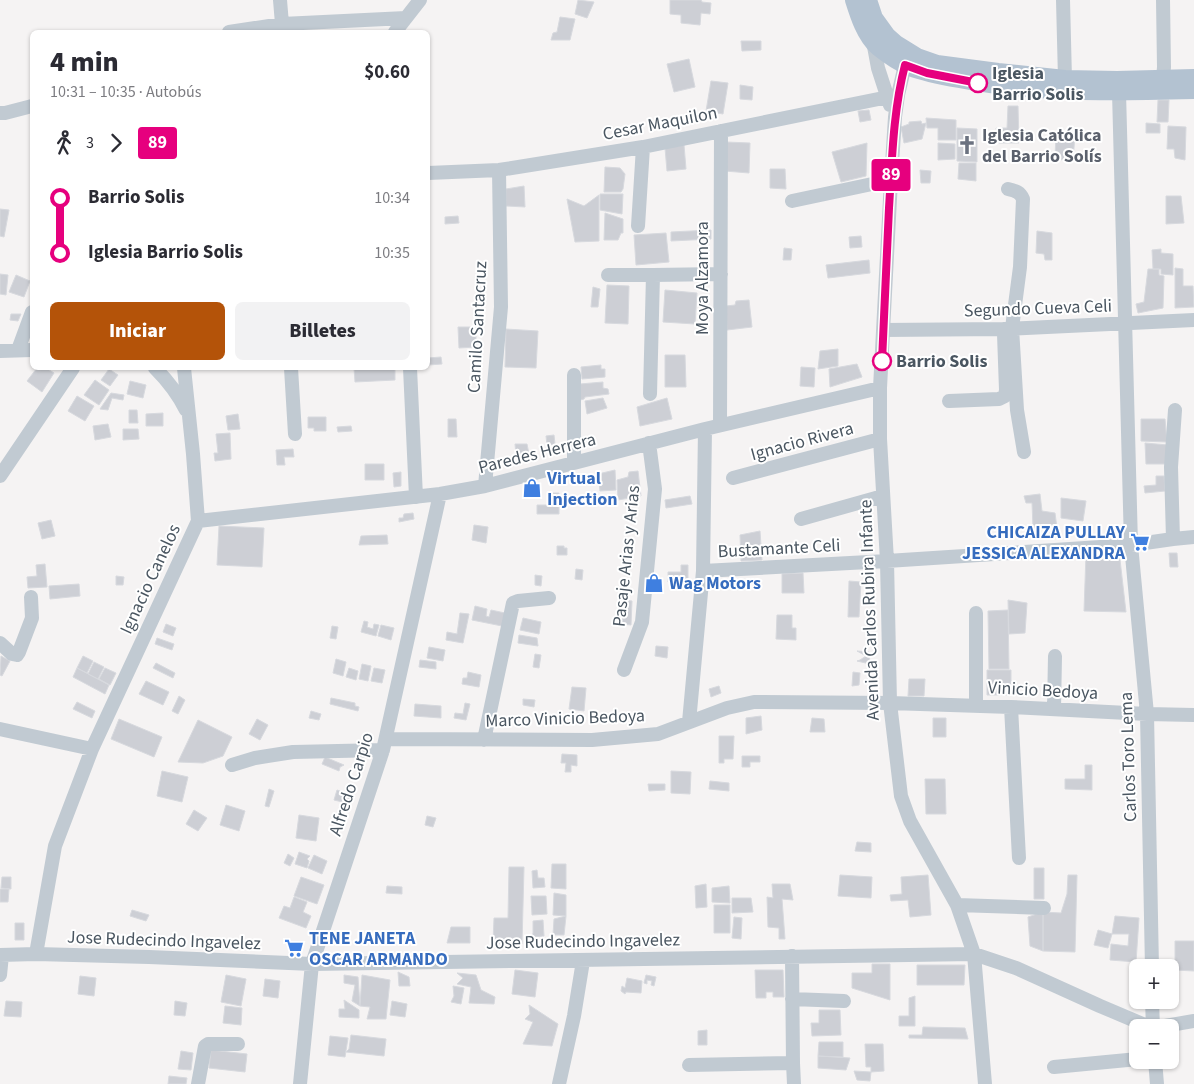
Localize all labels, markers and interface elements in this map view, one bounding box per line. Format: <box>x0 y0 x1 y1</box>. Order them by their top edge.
text: 4 min <box>50 42 119 82</box>
text: $0.60 <box>364 59 410 86</box>
place label: Iglesia Barrio Solis <box>992 61 1083 107</box>
marker: Iglesia Barrio Solis <box>968 73 988 93</box>
text: 10:31 – 10:35 · Autobús <box>50 81 201 103</box>
street label: Cesar Maquilon <box>601 100 720 147</box>
place label: Iglesia Católica del Barrio Solís <box>982 123 1102 169</box>
icon: walk <box>50 129 78 157</box>
icon: forward <box>102 129 130 157</box>
text: 89 <box>148 130 167 155</box>
text: 3 <box>86 132 94 154</box>
church icon: Iglesia Católica del Barrio Solís <box>956 134 978 156</box>
line badge: 89 <box>868 159 914 191</box>
text: 89 <box>881 162 901 187</box>
text: Barrio Solis <box>88 184 184 211</box>
text: 10:34 <box>374 187 410 209</box>
street label: Moya Alzamora <box>690 221 715 335</box>
text: Iglesia Barrio Solis <box>88 239 243 266</box>
text: 10:35 <box>374 242 410 264</box>
street label: Camilo Santacruz <box>462 260 493 394</box>
street label: Segundo Cueva Celi <box>963 293 1113 324</box>
button: Iniciar <box>50 302 225 360</box>
button: Billetes <box>235 302 410 360</box>
place label: Barrio Solis <box>896 349 987 374</box>
marker: Barrio Solis <box>872 351 892 371</box>
street label: Ignacio Rivera <box>748 416 856 467</box>
street label: Paredes Herrera <box>476 427 599 480</box>
place label: Virtual Injection <box>546 466 617 512</box>
shop icon: Virtual Injection <box>521 477 543 499</box>
street label: Pasaje Arias y Arias <box>607 484 646 628</box>
street label: Avenida Carlos Rubira Infante <box>853 499 886 721</box>
street label: Ignacio Canelos <box>114 520 187 638</box>
place label: CHICAIZA PULLAY JESSICA ALEXANDRA <box>962 520 1126 566</box>
supermarket icon: CHICAIZA PULLAY JESSICA ALEXANDRA <box>1129 531 1151 553</box>
street label: Bustamante Celi <box>717 533 841 564</box>
place label: Wag Motors <box>669 571 761 596</box>
shop icon: Wag Motors <box>643 572 665 594</box>
street label: Vinicio Bedoya <box>987 675 1099 706</box>
street label: Carlos Toro Lema <box>1114 692 1143 822</box>
street label: Marco Vinicio Bedoya <box>485 703 645 734</box>
street label: Alfredo Carpio <box>323 729 380 839</box>
street label: Jose Rudecindo Ingavelez <box>67 925 262 956</box>
place label: TENE JANETA OSCAR ARMANDO <box>309 926 448 972</box>
street label: Jose Rudecindo Ingavelez <box>486 927 681 956</box>
supermarket icon: TENE JANETA OSCAR ARMANDO <box>283 937 305 959</box>
map controls <box>1129 959 1179 1069</box>
button: + <box>1129 959 1179 1009</box>
button: − <box>1129 1019 1179 1069</box>

